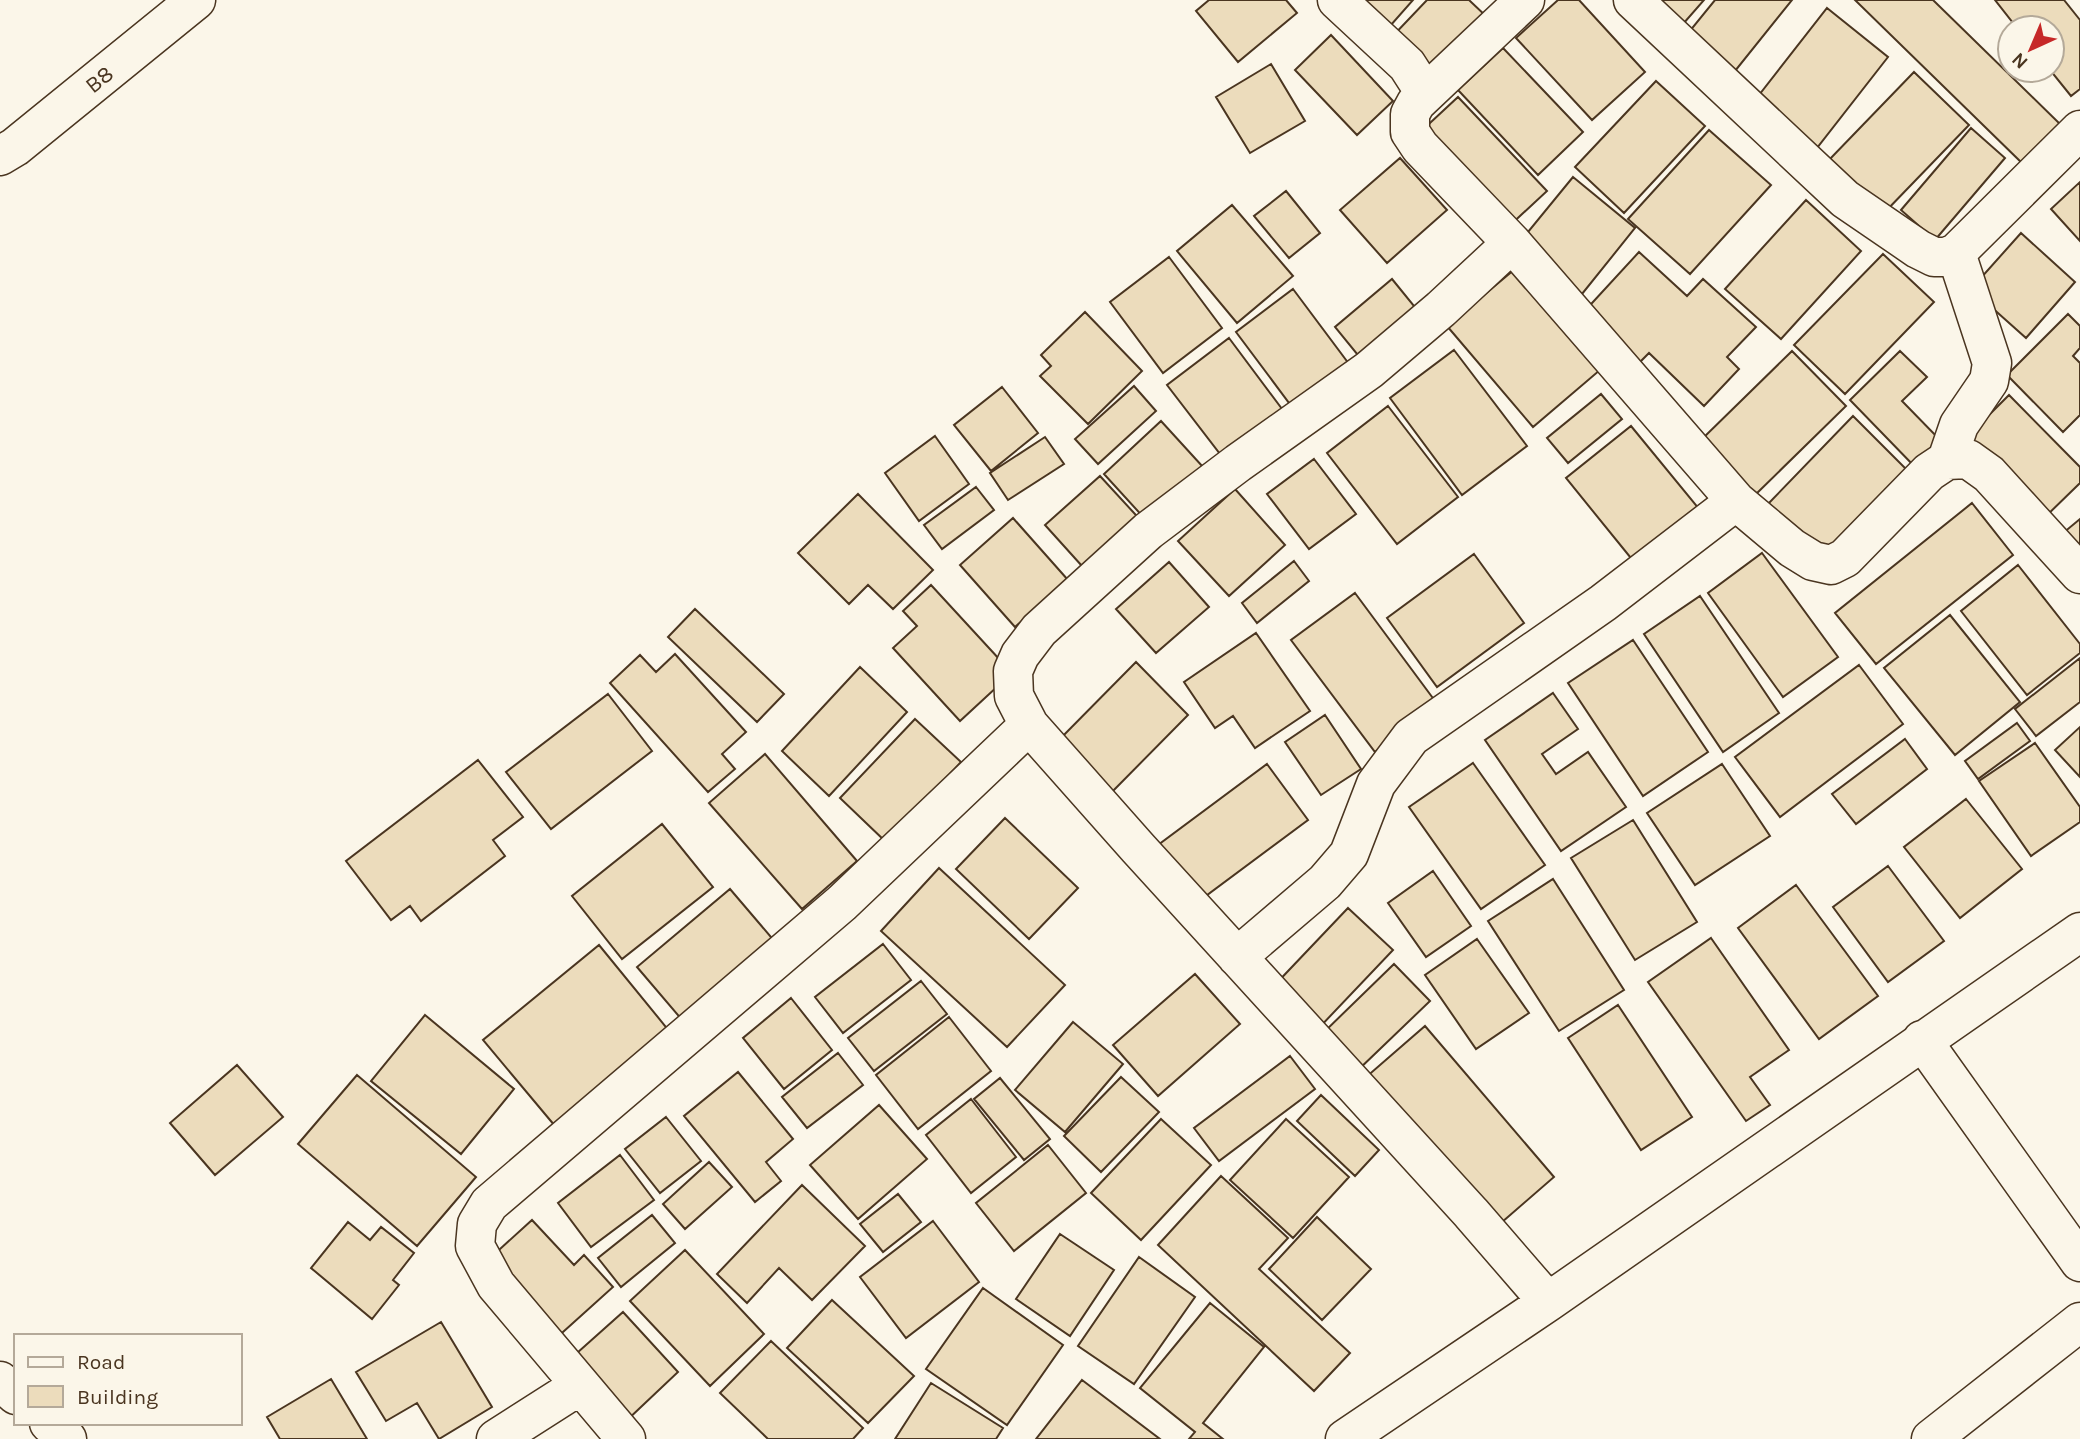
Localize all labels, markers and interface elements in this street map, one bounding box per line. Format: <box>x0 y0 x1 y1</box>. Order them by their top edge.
north arrow <box>1996 14 2066 84</box>
text: N <box>2007 48 2032 73</box>
street label: B8 <box>80 60 119 99</box>
legend <box>14 1334 242 1425</box>
text: Road <box>77 1350 125 1374</box>
text: Building <box>77 1385 158 1409</box>

